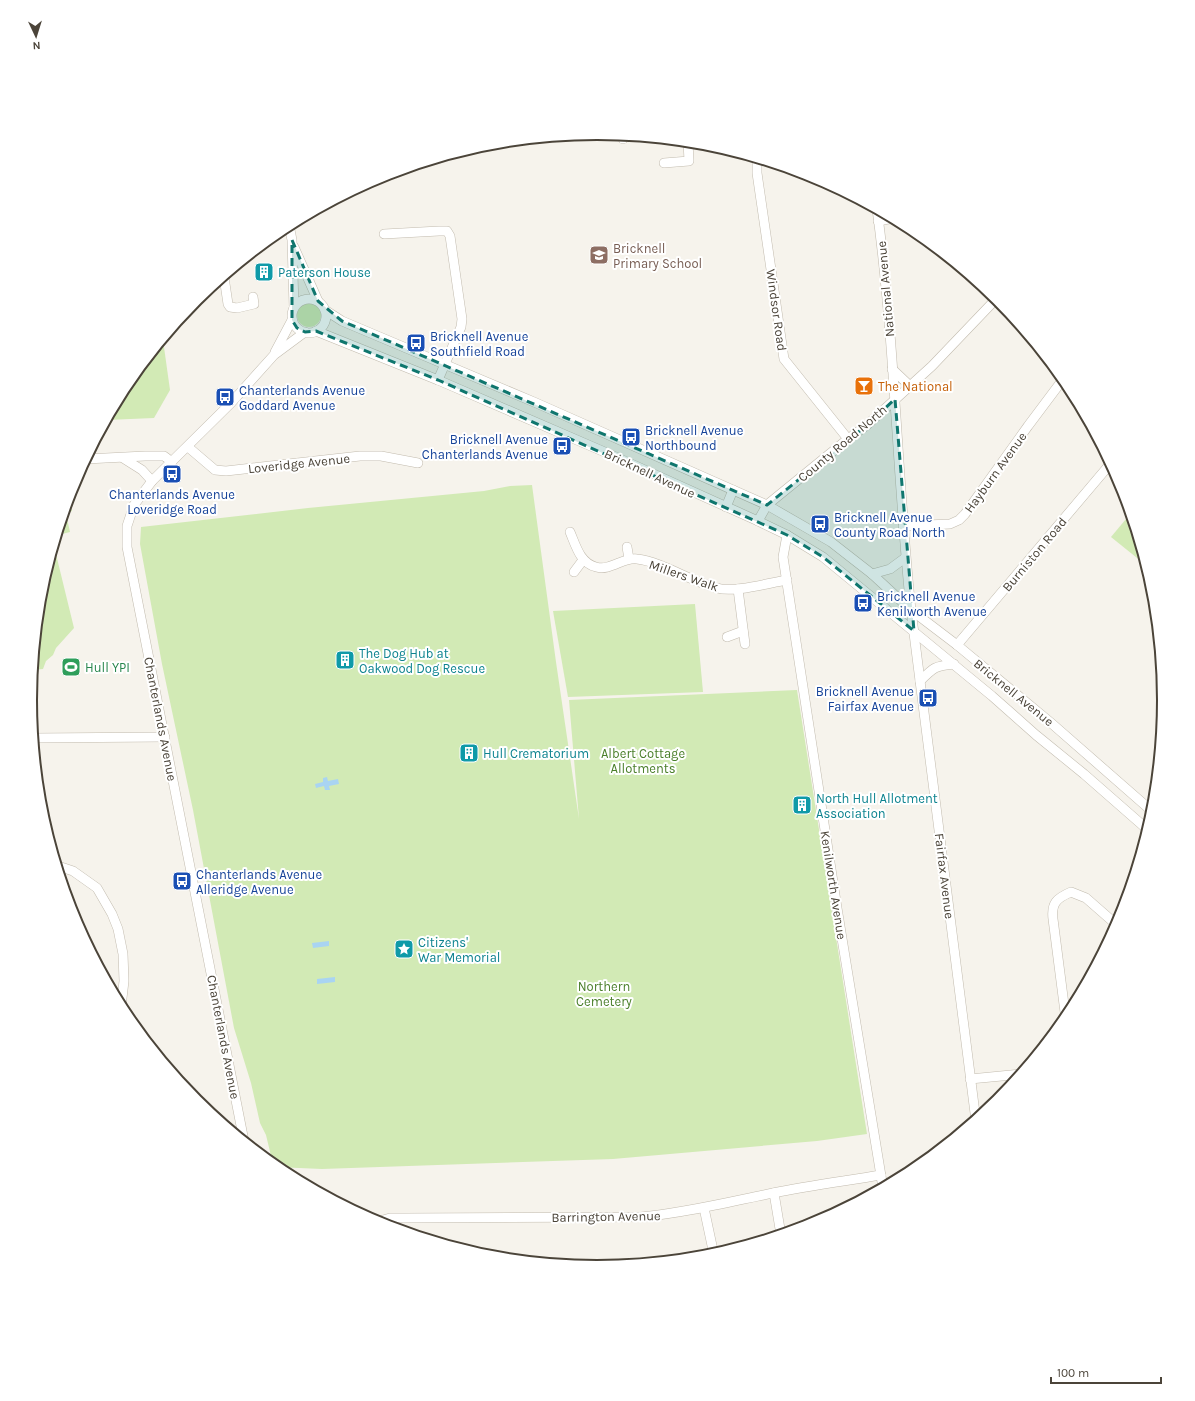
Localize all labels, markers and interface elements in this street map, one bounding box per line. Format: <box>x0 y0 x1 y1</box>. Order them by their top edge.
north arrow <box>16 16 56 56</box>
text: N <box>32 39 41 52</box>
street label: National Avenue <box>874 240 897 338</box>
place label: Bricknell Primary School <box>613 241 702 271</box>
school or university icon: Bricknell Primary School <box>588 244 610 266</box>
building icon: Paterson House <box>253 261 275 283</box>
place label: Paterson House <box>278 265 371 280</box>
street label: Windsor Road <box>763 268 790 352</box>
place label: Bricknell Avenue Southfield Road <box>430 329 529 359</box>
bus stop icon: Bricknell Avenue Southfield Road <box>405 332 427 354</box>
bar icon: The National <box>853 375 875 397</box>
place label: The National <box>878 379 953 394</box>
place label: Chanterlands Avenue Goddard Avenue <box>239 383 365 413</box>
bus stop icon: Chanterlands Avenue Goddard Avenue <box>214 386 236 408</box>
street label: County Road North <box>795 402 890 485</box>
place label: Bricknell Avenue Northbound <box>645 423 744 453</box>
bus stop icon: Bricknell Avenue Northbound <box>620 426 642 448</box>
street label: Hayburn Avenue <box>961 429 1030 515</box>
place label: Bricknell Avenue Chanterlands Avenue <box>422 432 548 462</box>
bus stop icon: Bricknell Avenue Chanterlands Avenue <box>551 435 573 457</box>
street label: Bricknell Avenue <box>602 446 698 501</box>
street label: Loveridge Avenue <box>247 451 351 476</box>
bus stop icon: Chanterlands Avenue Loveridge Road <box>161 463 183 485</box>
place label: Chanterlands Avenue Loveridge Road <box>109 487 235 517</box>
place label: Bricknell Avenue County Road North <box>834 510 945 540</box>
bus stop icon: Bricknell Avenue County Road North <box>809 513 831 535</box>
street label: Burniston Road <box>999 514 1070 594</box>
street label: Millers Walk <box>647 557 721 594</box>
place label: Bricknell Avenue Kenilworth Avenue <box>877 589 987 619</box>
bus stop icon: Bricknell Avenue Kenilworth Avenue <box>852 592 874 614</box>
place label: The Dog Hub at Oakwood Dog Rescue <box>359 646 485 676</box>
building icon: The Dog Hub at Oakwood Dog Rescue <box>334 649 356 671</box>
sports icon: Hull YPI <box>60 656 82 678</box>
street label: Chanterlands Avenue <box>141 656 180 783</box>
street label: Bricknell Avenue <box>971 656 1057 729</box>
place label: Hull YPI <box>85 660 130 675</box>
place label: Bricknell Avenue Fairfax Avenue <box>816 684 914 714</box>
bus stop icon: Bricknell Avenue Fairfax Avenue <box>917 687 939 709</box>
building icon: Hull Crematorium <box>458 742 480 764</box>
place label: Hull Crematorium <box>483 746 589 761</box>
park label: Albert Cottage Allotments <box>601 746 685 776</box>
place label: North Hull Allotment Association <box>816 791 938 821</box>
building icon: North Hull Allotment Association <box>791 794 813 816</box>
street label: Kenilworth Avenue <box>818 830 850 941</box>
street label: Fairfax Avenue <box>932 832 957 920</box>
place label: Chanterlands Avenue Alleridge Avenue <box>196 867 322 897</box>
bus stop icon: Chanterlands Avenue Alleridge Avenue <box>171 870 193 892</box>
place label: Citizens' War Memorial <box>418 935 500 965</box>
place icon: Citizens' War Memorial <box>393 938 415 960</box>
street label: Chanterlands Avenue <box>204 974 243 1101</box>
park label: Northern Cemetery <box>576 979 632 1009</box>
street label: Barrington Avenue <box>551 1208 661 1225</box>
scale bar <box>1051 1359 1161 1385</box>
text: 100 m <box>1057 1366 1089 1380</box>

